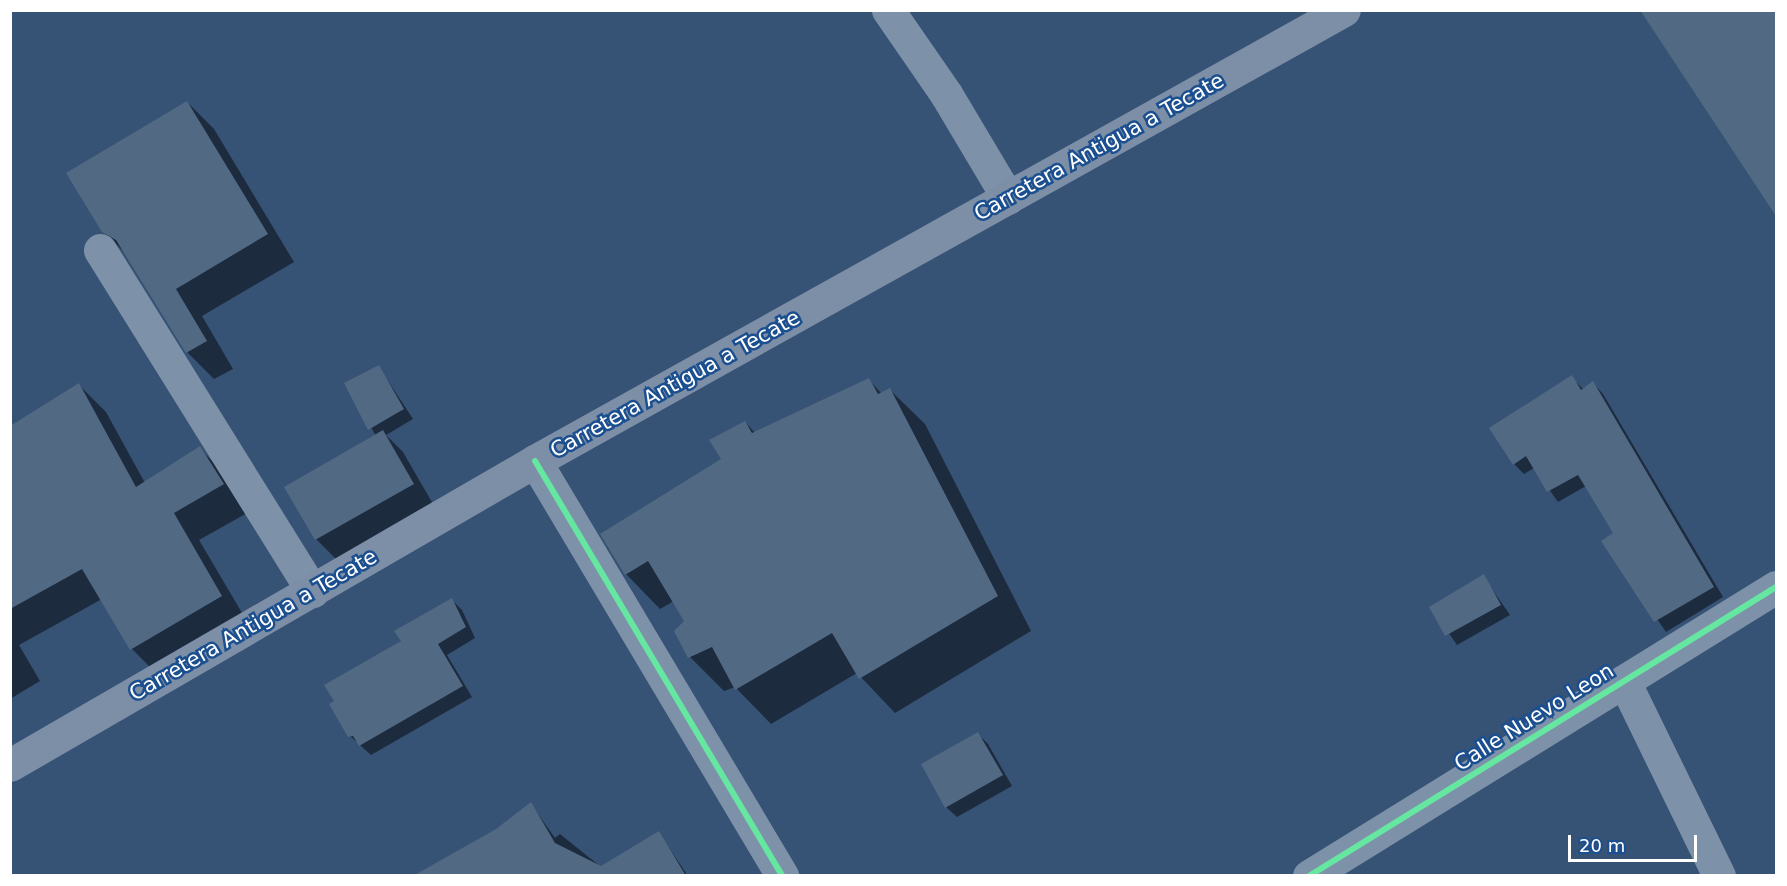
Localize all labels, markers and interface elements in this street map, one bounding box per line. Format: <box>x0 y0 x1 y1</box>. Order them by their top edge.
street label: Carretera Antigua a Tecate <box>970 68 1228 226</box>
street label: Carretera Antigua a Tecate <box>546 305 804 463</box>
street label: Carretera Antigua a Tecate <box>125 544 381 706</box>
street label: Calle Nuevo Leon <box>1450 658 1618 776</box>
scale bar <box>1571 823 1700 861</box>
text: 20 m <box>1579 835 1625 856</box>

